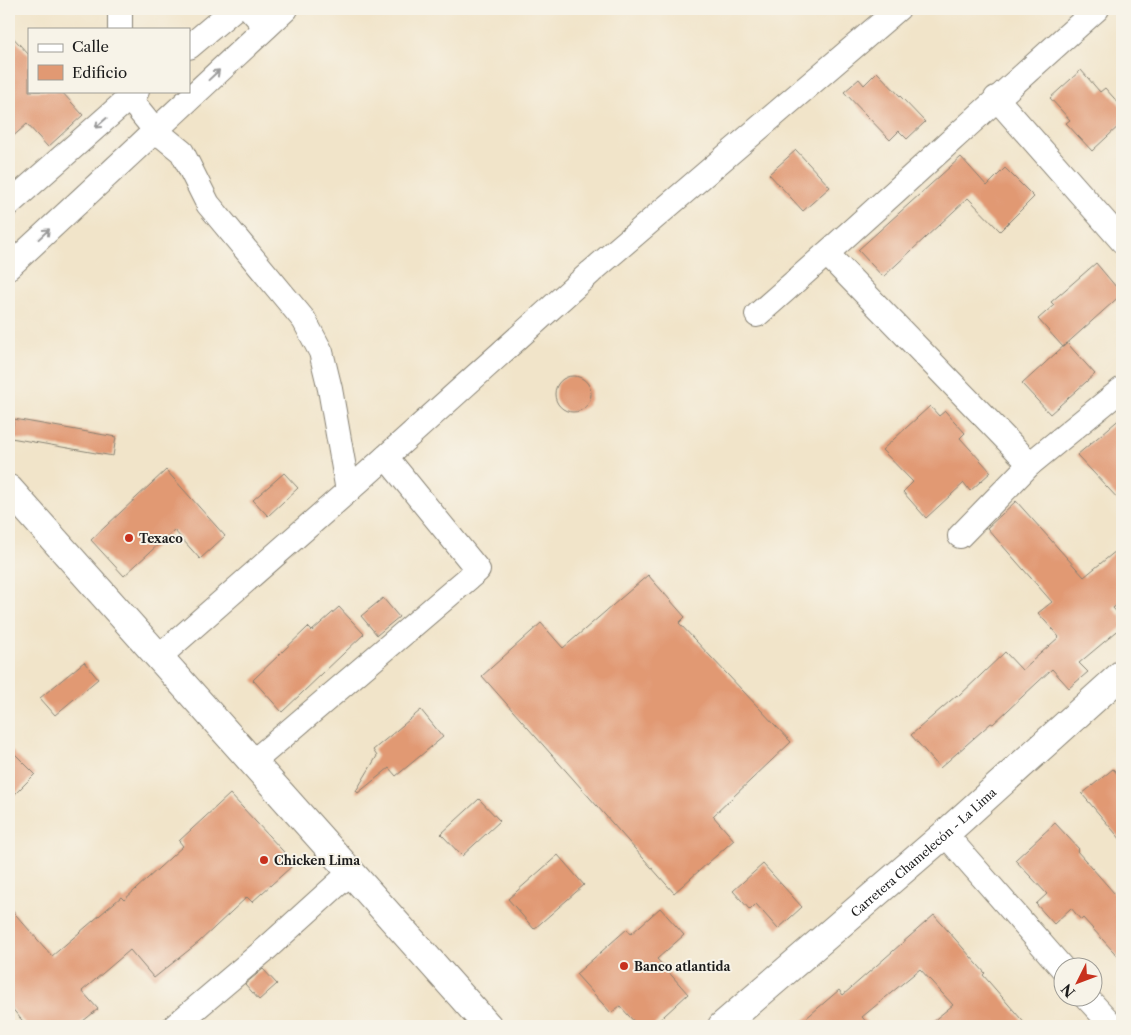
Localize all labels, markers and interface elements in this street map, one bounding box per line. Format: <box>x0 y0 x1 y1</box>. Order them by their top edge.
legend <box>28 28 190 92</box>
text: Calle <box>72 37 109 56</box>
text: Edificio <box>72 63 127 82</box>
one-way arrow <box>208 69 221 81</box>
one-way arrow <box>94 117 107 129</box>
one-way arrow <box>38 228 51 240</box>
place label: Texaco <box>139 531 183 546</box>
marker: Texaco <box>123 532 135 544</box>
street label: Carretera Chamelecón - La Lima <box>847 784 999 920</box>
place label: Chicken Lima <box>274 853 361 868</box>
marker: Chicken Lima <box>258 854 270 866</box>
north arrow <box>1054 958 1104 1008</box>
place label: Banco atlantida <box>634 959 732 974</box>
marker: Banco atlantida <box>618 960 630 972</box>
text: N <box>1058 980 1079 1001</box>

